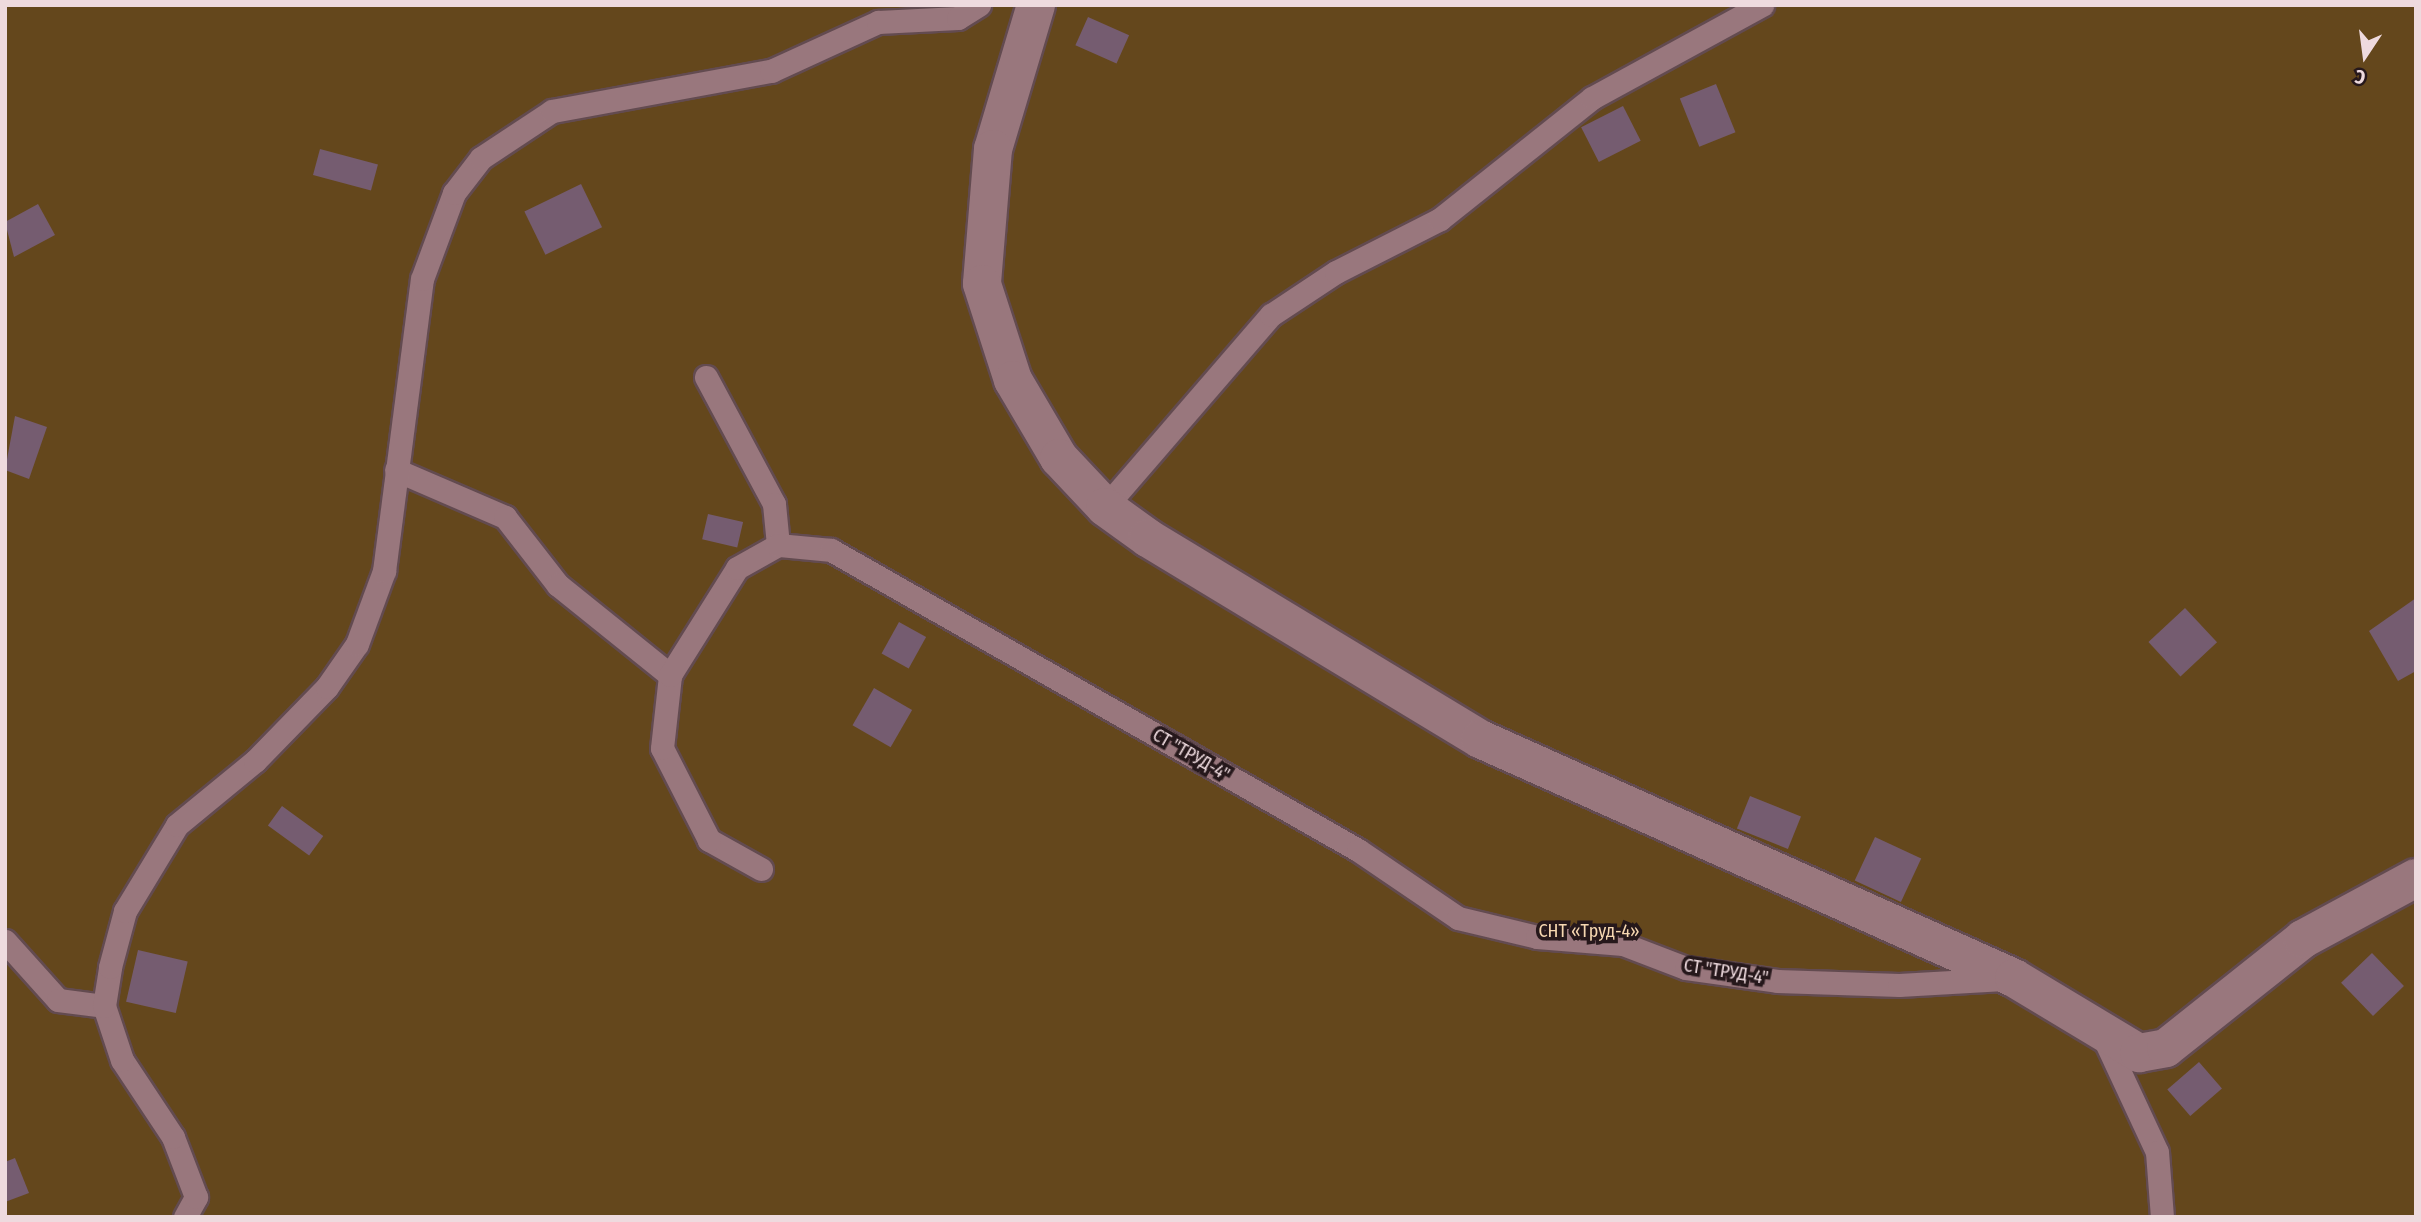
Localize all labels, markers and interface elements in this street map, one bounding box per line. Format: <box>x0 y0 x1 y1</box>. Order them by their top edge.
north arrow <box>2330 21 2400 91</box>
text: С <box>2353 65 2368 89</box>
street label: СТ "ТРУД-4" <box>1149 724 1233 786</box>
park label: СНТ «Труд-4» <box>1538 920 1640 942</box>
street label: СТ "ТРУД-4" <box>1682 955 1770 989</box>

